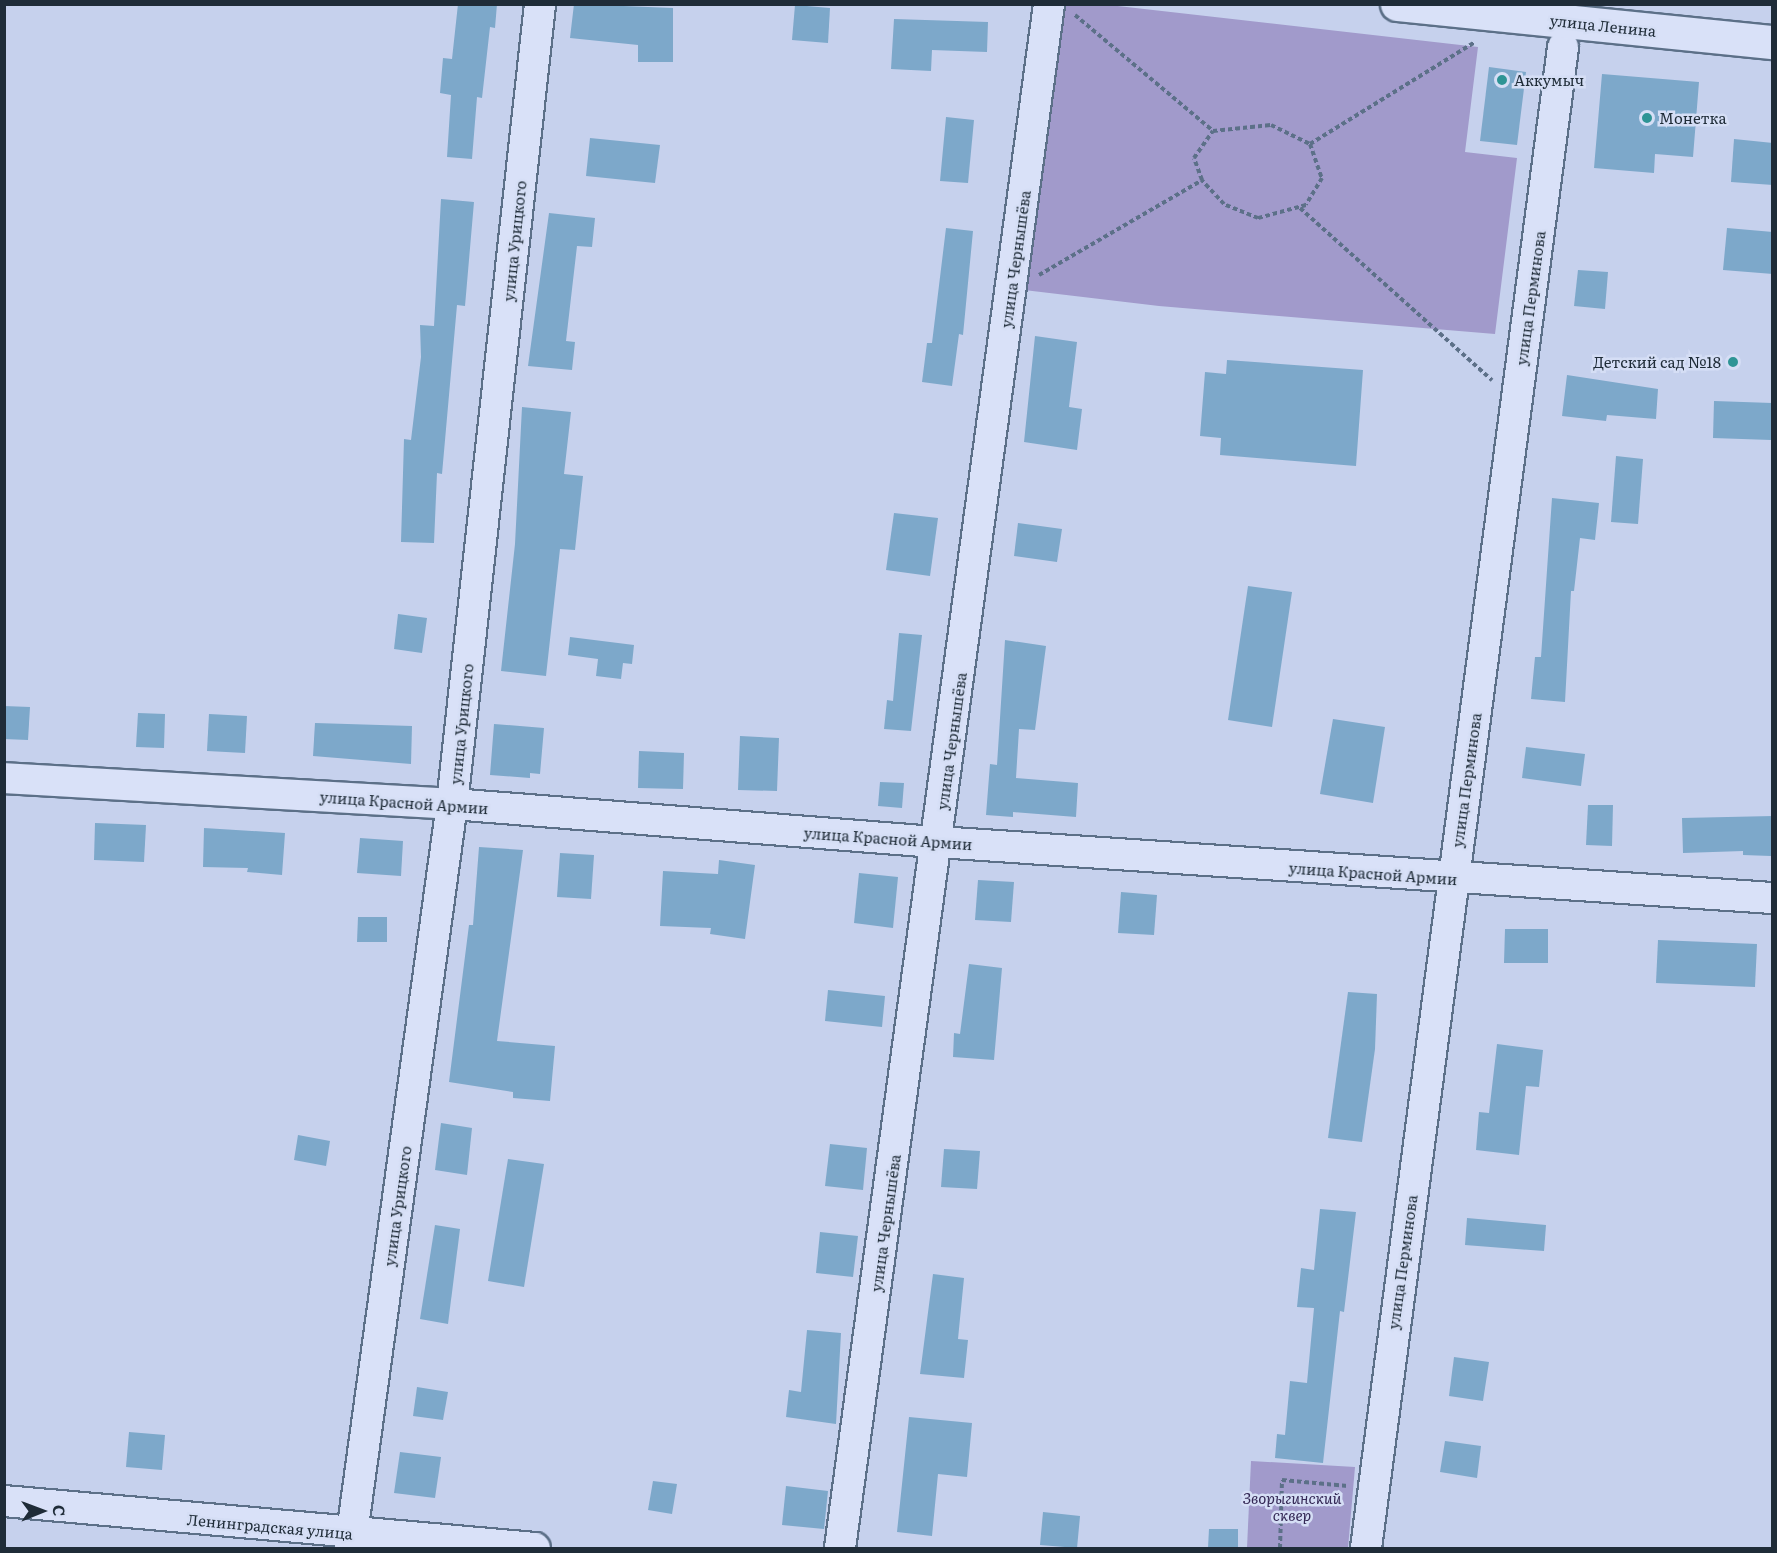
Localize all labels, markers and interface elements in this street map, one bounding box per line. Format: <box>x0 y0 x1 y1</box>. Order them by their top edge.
street label: улица Ленина <box>1549 10 1657 40</box>
place label: Аккумыч <box>1514 71 1584 89</box>
marker: Аккумыч <box>1495 73 1509 87</box>
place label: Монетка <box>1659 109 1727 127</box>
marker: Монетка <box>1640 111 1654 125</box>
street label: улица Урицкого <box>499 180 529 302</box>
street label: улица Чернышёва <box>996 189 1034 329</box>
street label: улица Перминова <box>1512 229 1548 367</box>
place label: Детский сад №18 <box>1593 353 1721 371</box>
marker: Детский сад №18 <box>1726 355 1740 369</box>
street label: улица Урицкого <box>446 663 476 785</box>
street label: улица Чернышёва <box>932 671 970 811</box>
street label: улица Перминова <box>1448 711 1484 849</box>
street label: улица Красной Армии <box>319 787 489 817</box>
street label: улица Красной Армии <box>803 823 973 853</box>
street label: улица Красной Армии <box>1288 858 1458 888</box>
street label: улица Урицкого <box>380 1145 414 1267</box>
street label: улица Чернышёва <box>866 1153 904 1293</box>
street label: улица Перминова <box>1384 1193 1420 1331</box>
north arrow <box>12 1481 72 1541</box>
park label: Зворыгинский сквер <box>1243 1488 1341 1523</box>
text: С <box>48 1505 72 1517</box>
street label: Ленинградская улица <box>186 1510 354 1542</box>

